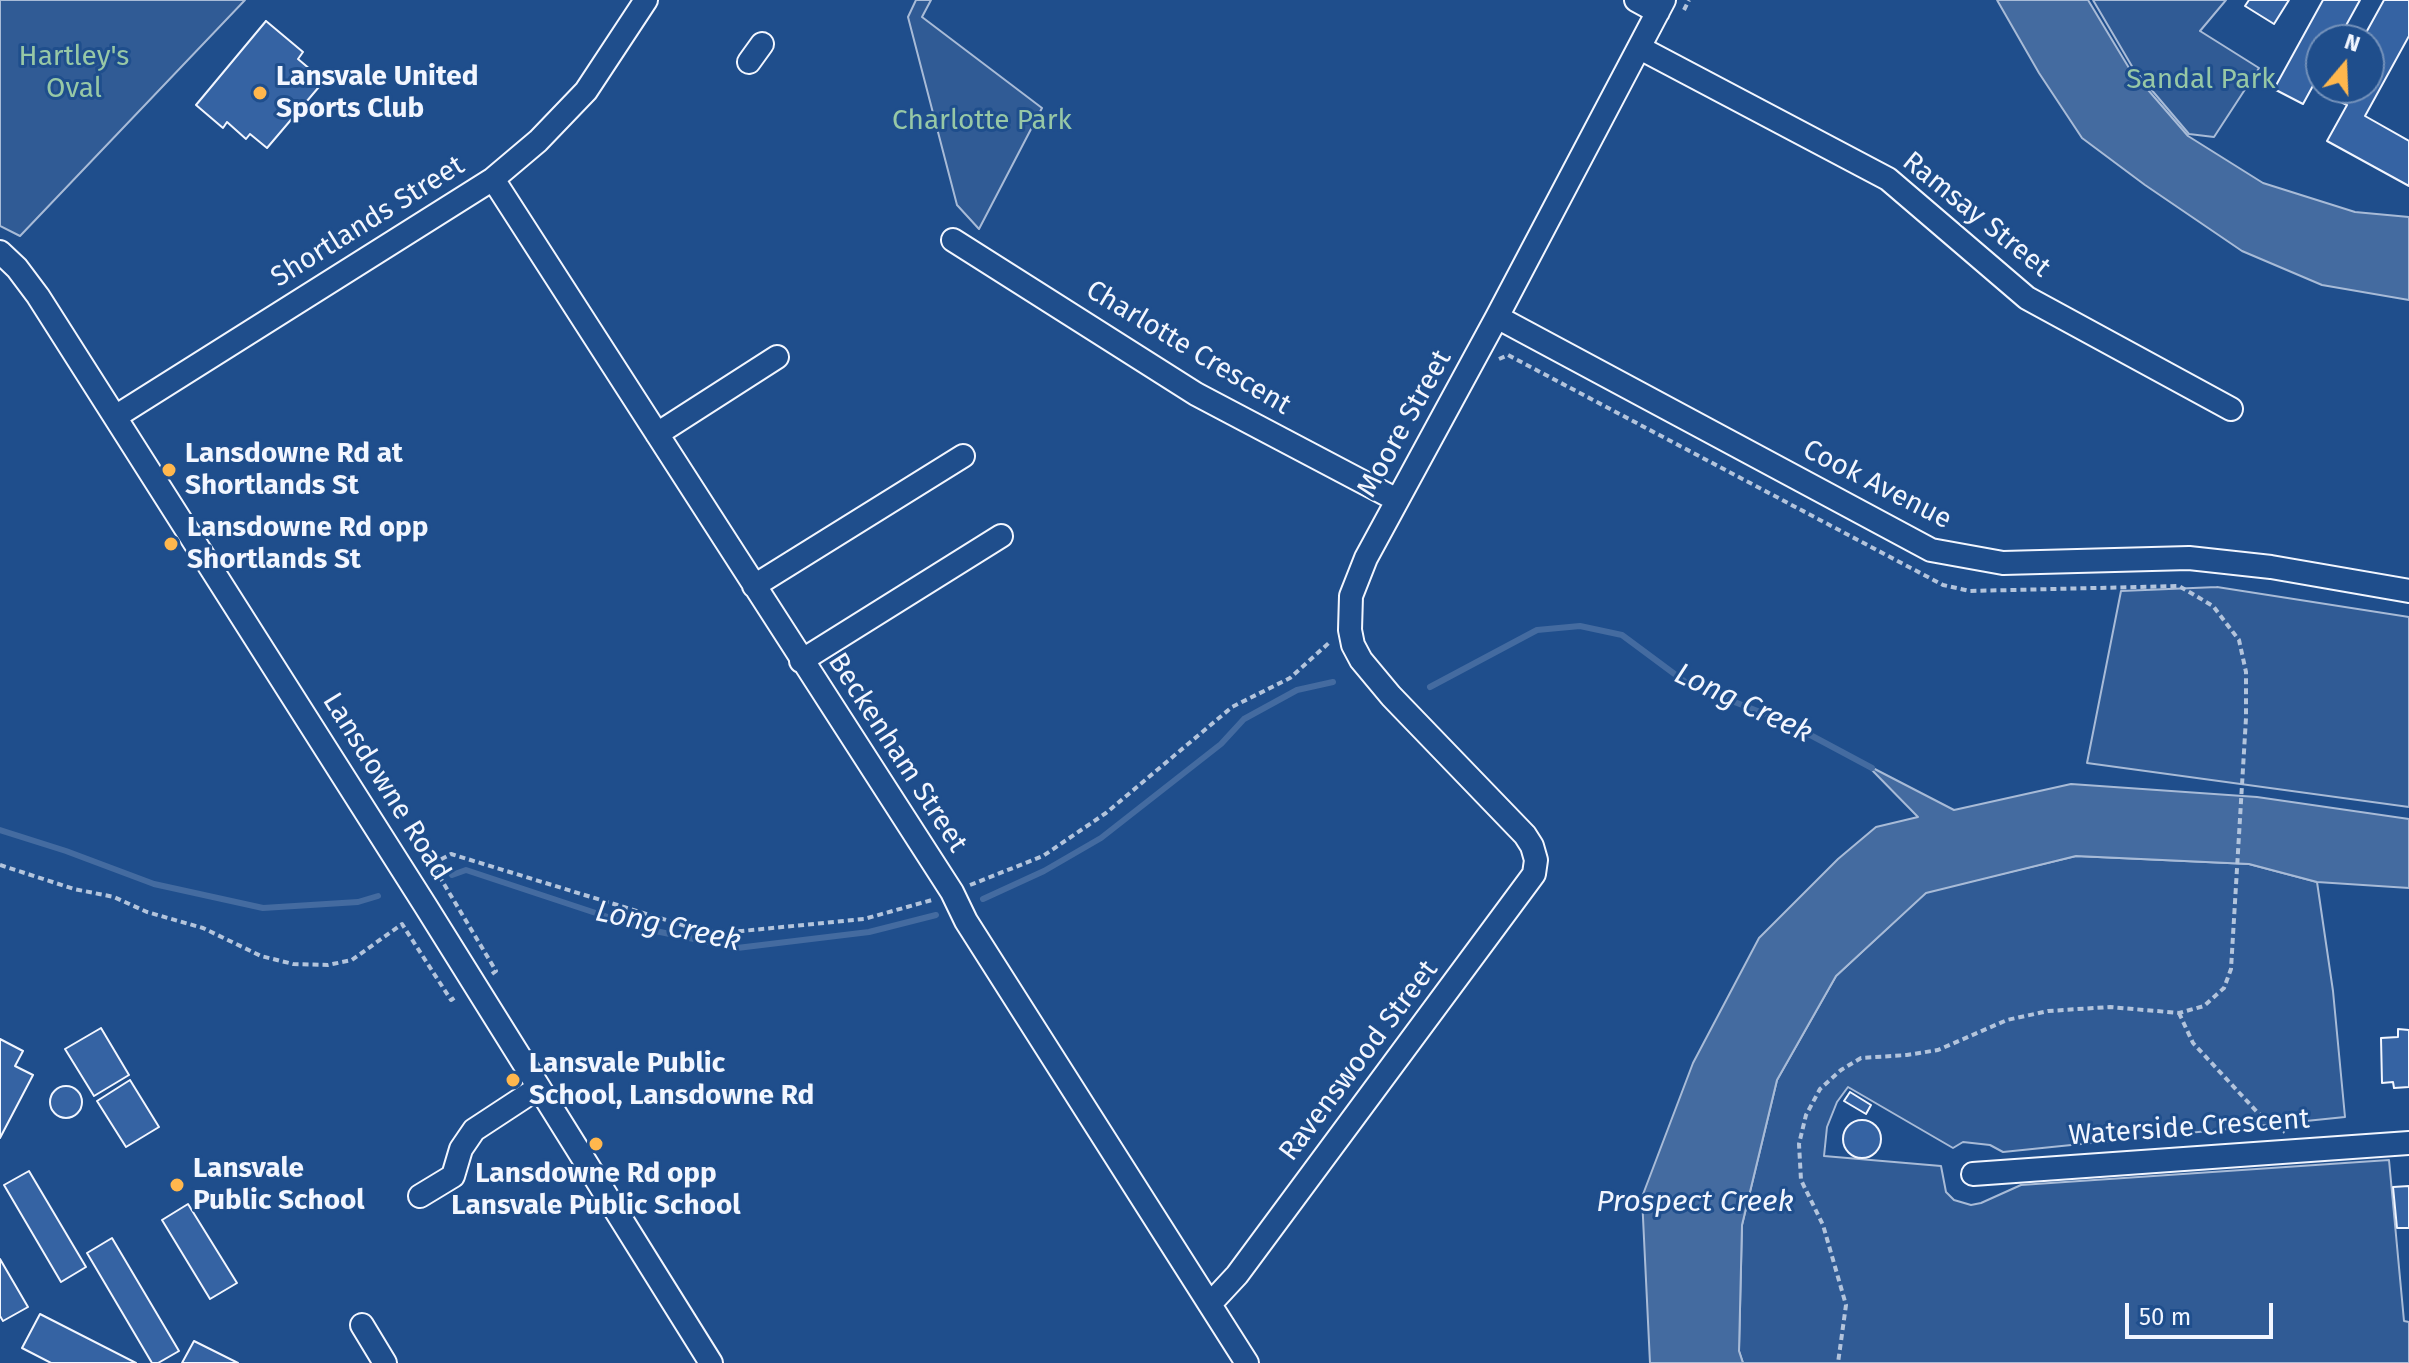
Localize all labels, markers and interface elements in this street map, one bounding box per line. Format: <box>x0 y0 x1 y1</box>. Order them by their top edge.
north arrow <box>2305 24 2385 104</box>
text: N <box>2341 28 2364 58</box>
park label: Hartley's Oval <box>19 40 129 106</box>
place label: Lansvale United Sports Club <box>276 60 478 126</box>
park label: Sandal Park <box>2126 63 2276 97</box>
marker: Lansvale United Sports Club <box>251 84 269 102</box>
park label: Charlotte Park <box>892 104 1072 138</box>
street label: Ramsay Street <box>1895 145 2057 285</box>
street label: Shortlands Street <box>265 149 471 295</box>
street label: Charlotte Crescent <box>1080 274 1296 422</box>
street label: Moore Street <box>1351 345 1459 503</box>
street label: Cook Avenue <box>1797 433 1957 537</box>
place label: Lansdowne Rd at Shortlands St <box>185 437 403 503</box>
marker: Lansdowne Rd at Shortlands St <box>160 461 178 479</box>
place label: Lansdowne Rd opp Shortlands St <box>187 511 429 577</box>
marker: Lansdowne Rd opp Shortlands St <box>162 535 180 553</box>
street label: Beckenham Street <box>820 647 974 859</box>
water label: Long Creek <box>1668 656 1818 752</box>
street label: Lansdowne Road <box>315 687 457 887</box>
water label: Long Creek <box>592 894 744 960</box>
street label: Ravenswood Street <box>1273 954 1445 1168</box>
place label: Lansvale Public School, Lansdowne Rd <box>529 1047 814 1113</box>
marker: Lansvale Public School, Lansdowne Rd <box>504 1071 522 1089</box>
street label: Waterside Crescent <box>2067 1103 2311 1153</box>
marker: Lansdowne Rd opp Lansvale Public School <box>587 1135 605 1153</box>
place label: Lansvale Public School <box>193 1152 365 1218</box>
place label: Lansdowne Rd opp Lansvale Public School <box>451 1157 741 1223</box>
marker: Lansvale Public School <box>168 1176 186 1194</box>
water label: Prospect Creek <box>1596 1185 1794 1221</box>
scale bar <box>2129 1287 2277 1337</box>
text: 50 m <box>2139 1303 2191 1331</box>

